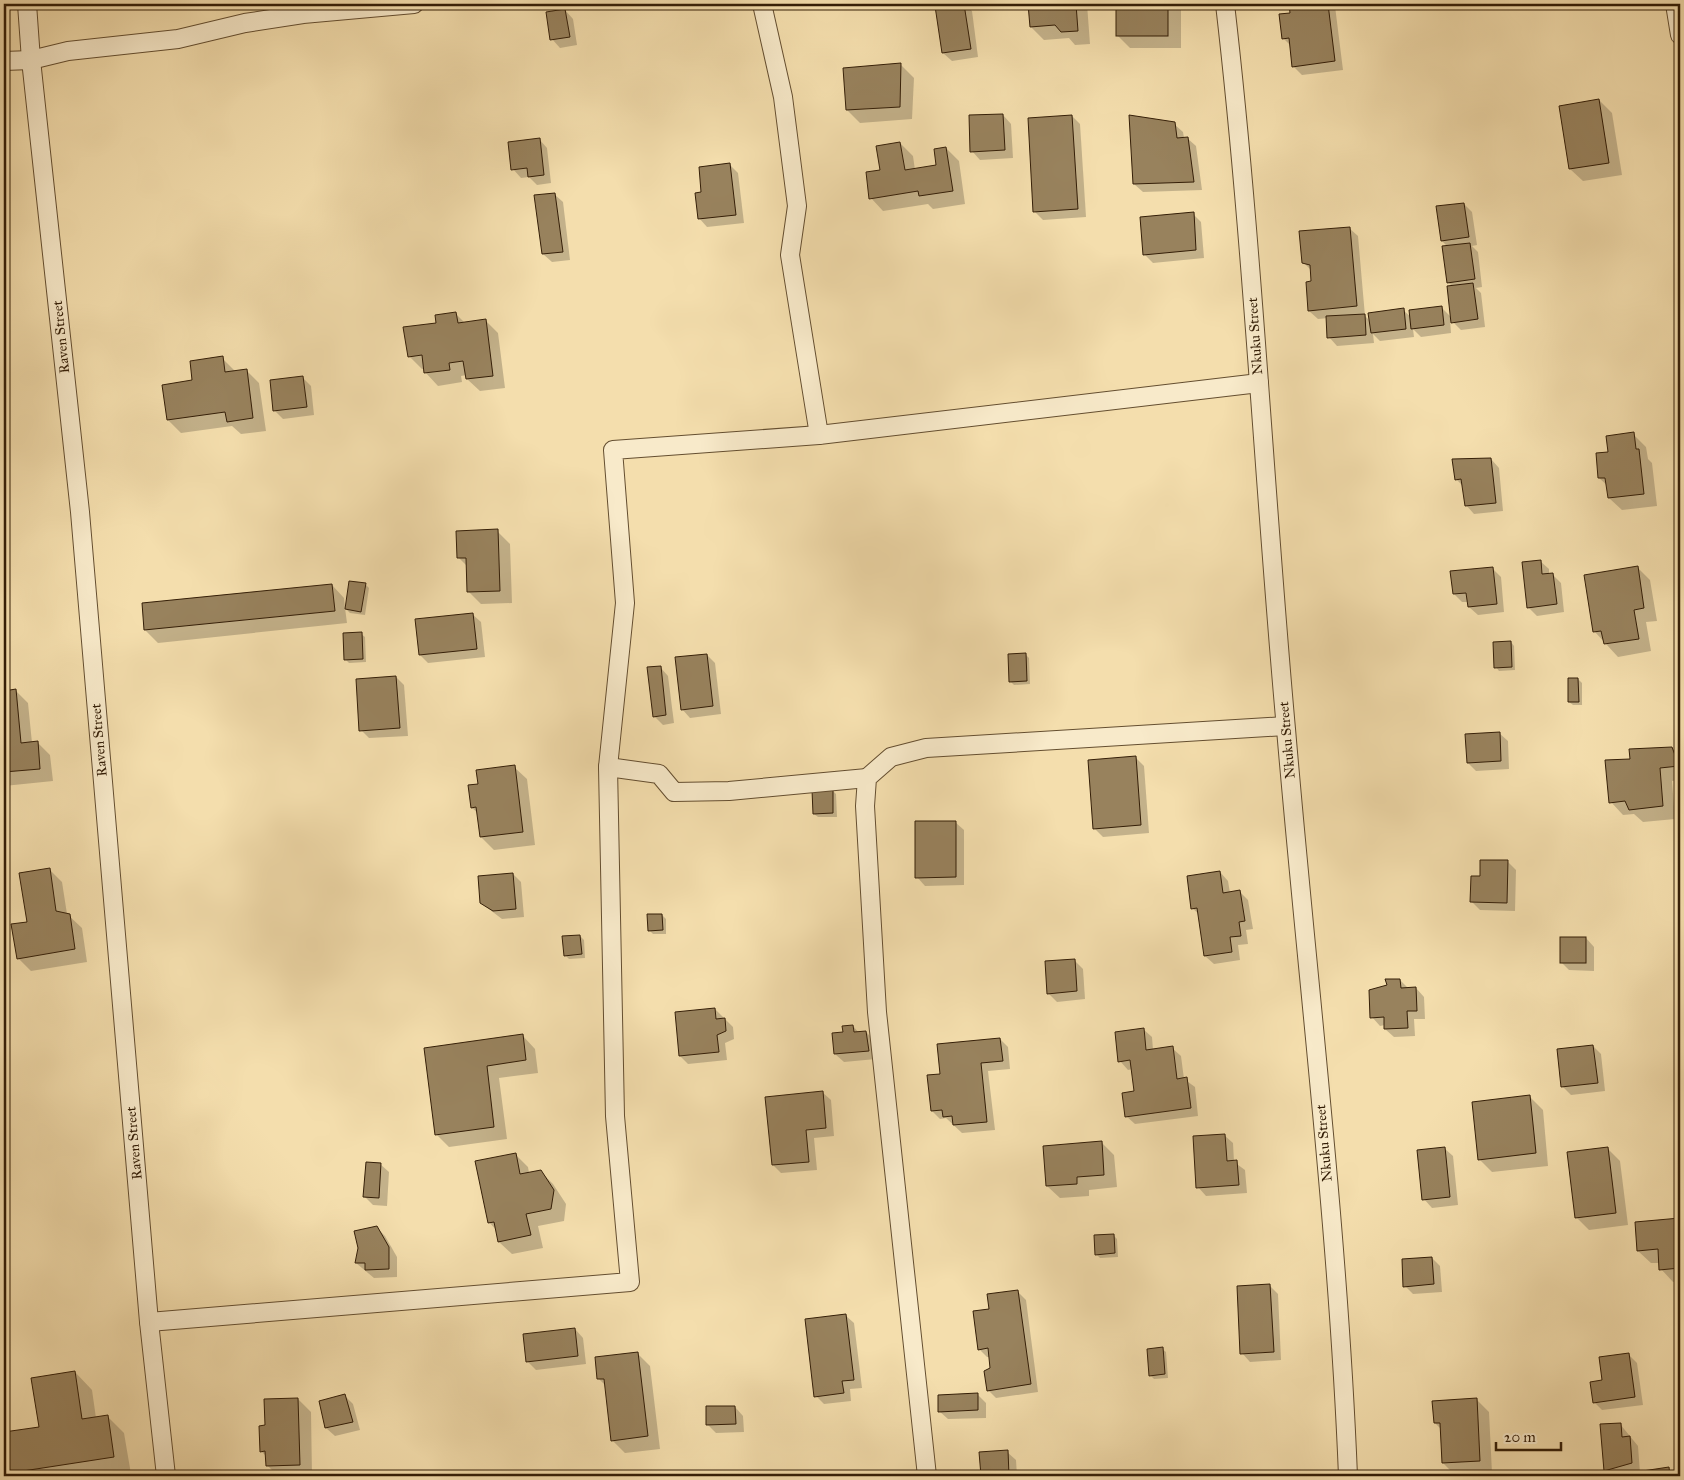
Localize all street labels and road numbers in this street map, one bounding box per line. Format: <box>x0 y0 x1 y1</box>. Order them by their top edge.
street label: Nkuku Street <box>1244 297 1266 375</box>
street label: Raven Street <box>49 300 73 374</box>
street label: Nkuku Street <box>1275 701 1299 779</box>
street label: Raven Street <box>87 703 111 777</box>
street label: Nkuku Street <box>1312 1104 1336 1182</box>
street label: Raven Street <box>122 1106 146 1180</box>

